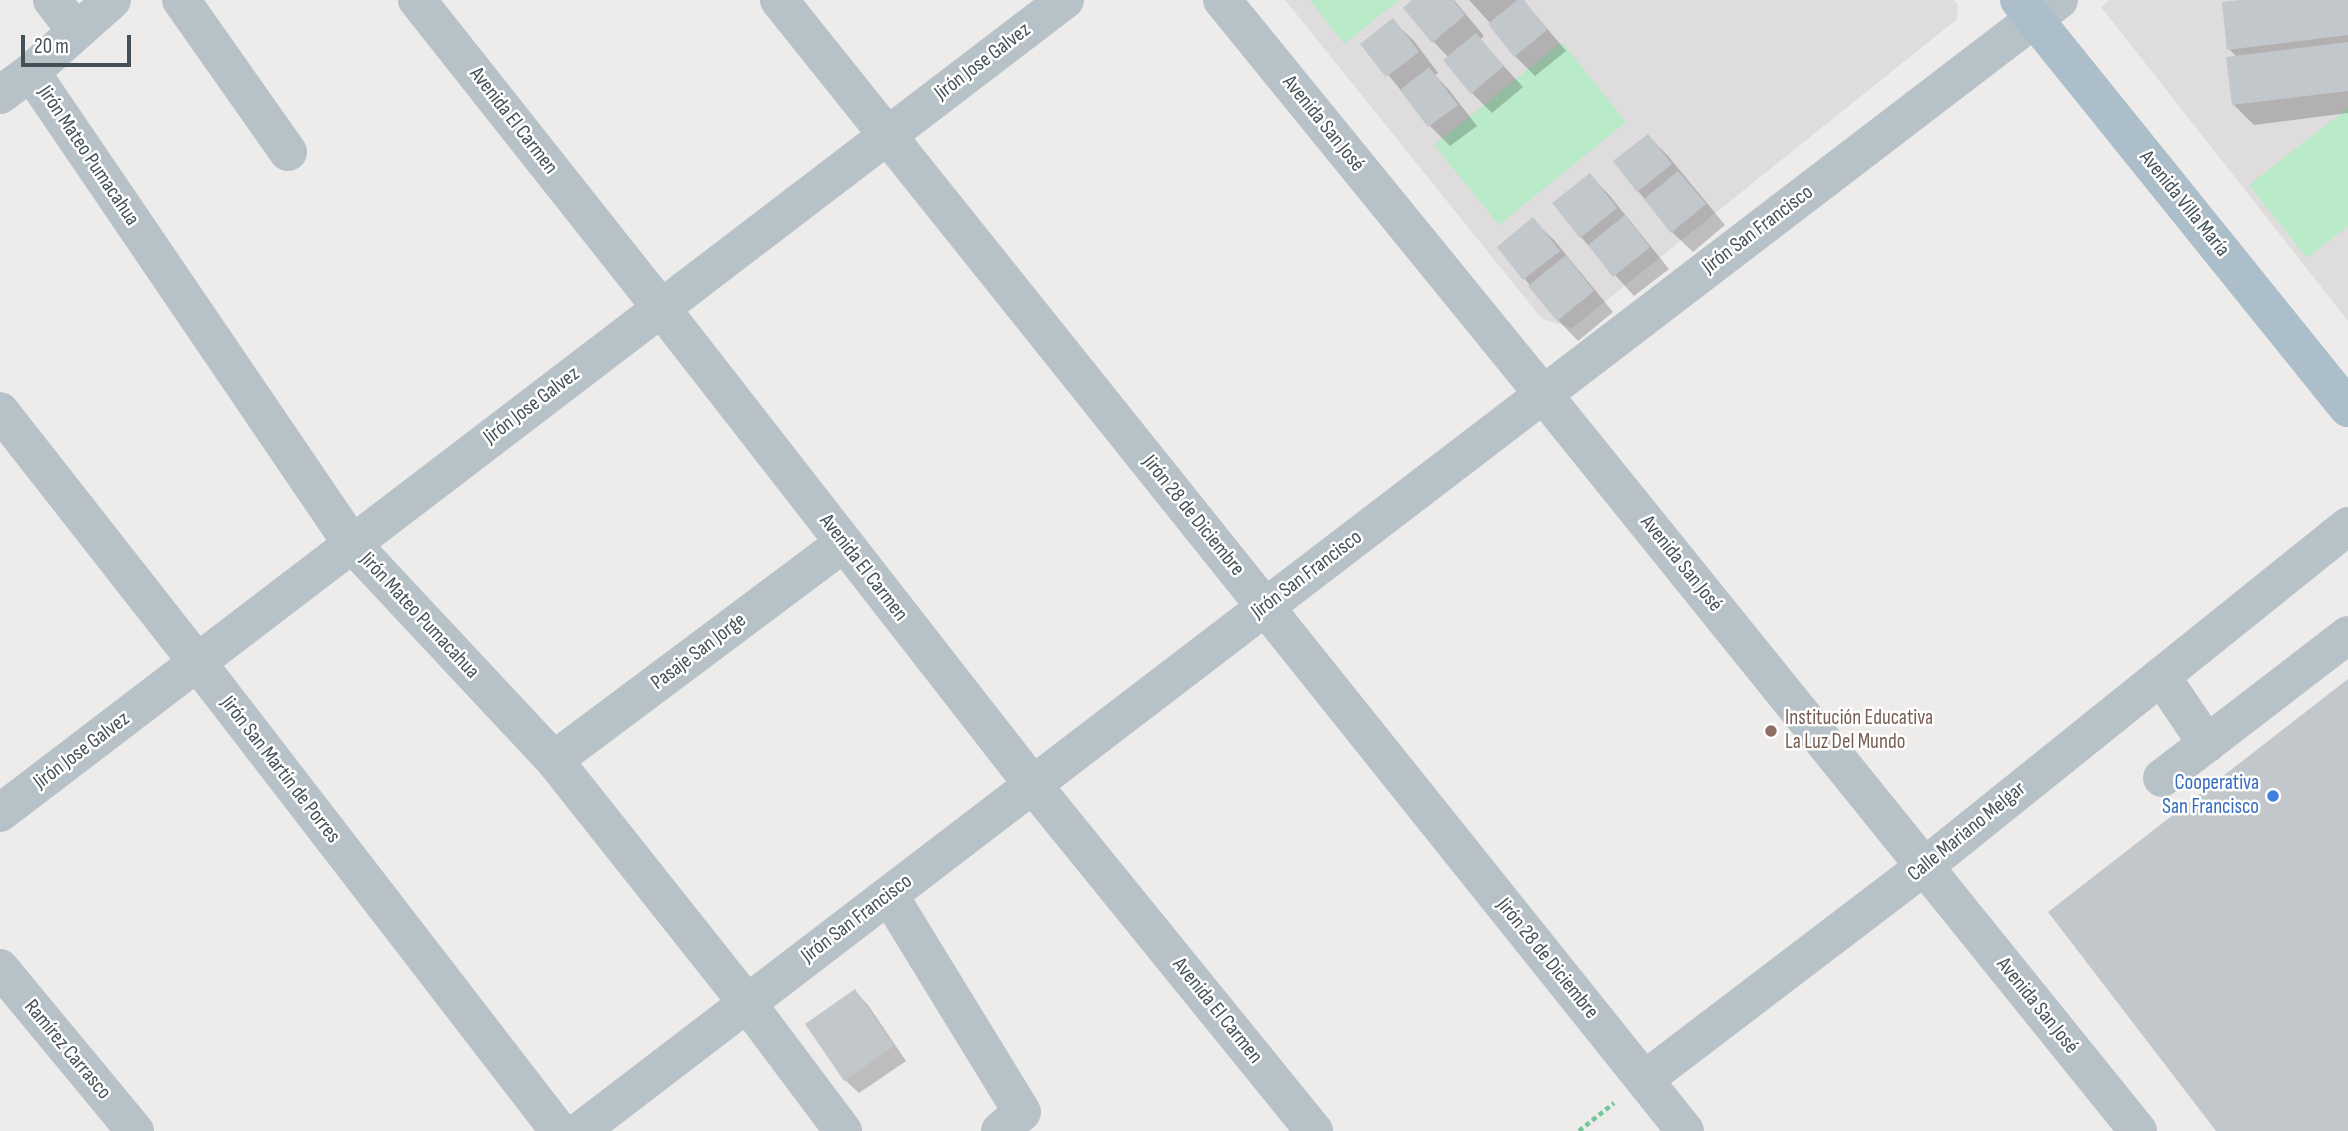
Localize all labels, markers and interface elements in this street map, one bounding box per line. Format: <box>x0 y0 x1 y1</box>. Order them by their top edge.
street label: Jirón Jose Galvez <box>930 18 1036 106</box>
scale bar <box>24 21 135 65</box>
text: 20 m <box>34 34 69 59</box>
street label: Avenida El Carmen <box>463 62 563 180</box>
street label: Avenida San José <box>1277 71 1369 177</box>
street label: Jirón Mateo Pumacahua <box>32 81 144 231</box>
street label: Avenida Villa María <box>2133 146 2235 262</box>
street label: Jirón San Francisco <box>1698 180 1818 280</box>
street label: Jirón Jose Galvez <box>479 362 585 450</box>
street label: Jirón 28 de Diciembre <box>1137 451 1249 581</box>
street label: Avenida El Carmen <box>813 509 913 627</box>
street label: Avenida San José <box>1635 511 1727 617</box>
street label: Jirón San Francisco <box>1247 525 1367 625</box>
street label: Jirón Mateo Pumacahua <box>354 548 484 684</box>
street label: Pasaje San Jorge <box>647 608 751 696</box>
street label: Jirón San Martín de Porres <box>215 691 345 849</box>
place label: Institución Educativa La Luz Del Mundo <box>1785 706 1933 756</box>
street label: Jirón Jose Galvez <box>29 707 135 795</box>
marker: Institución Educativa La Luz Del Mundo <box>1763 723 1779 739</box>
place label: Cooperativa San Francisco <box>2162 771 2259 821</box>
street label: Calle Mariano Melgar <box>1903 777 2031 887</box>
marker: Cooperativa San Francisco <box>2265 788 2281 804</box>
street label: Jirón San Francisco <box>797 869 917 969</box>
street label: Jirón 28 de Diciembre <box>1491 894 1603 1024</box>
street label: Avenida El Carmen <box>1167 953 1267 1069</box>
street label: Avenida San José <box>1991 953 2083 1059</box>
street label: Ramírez Carrasco <box>18 995 116 1105</box>

